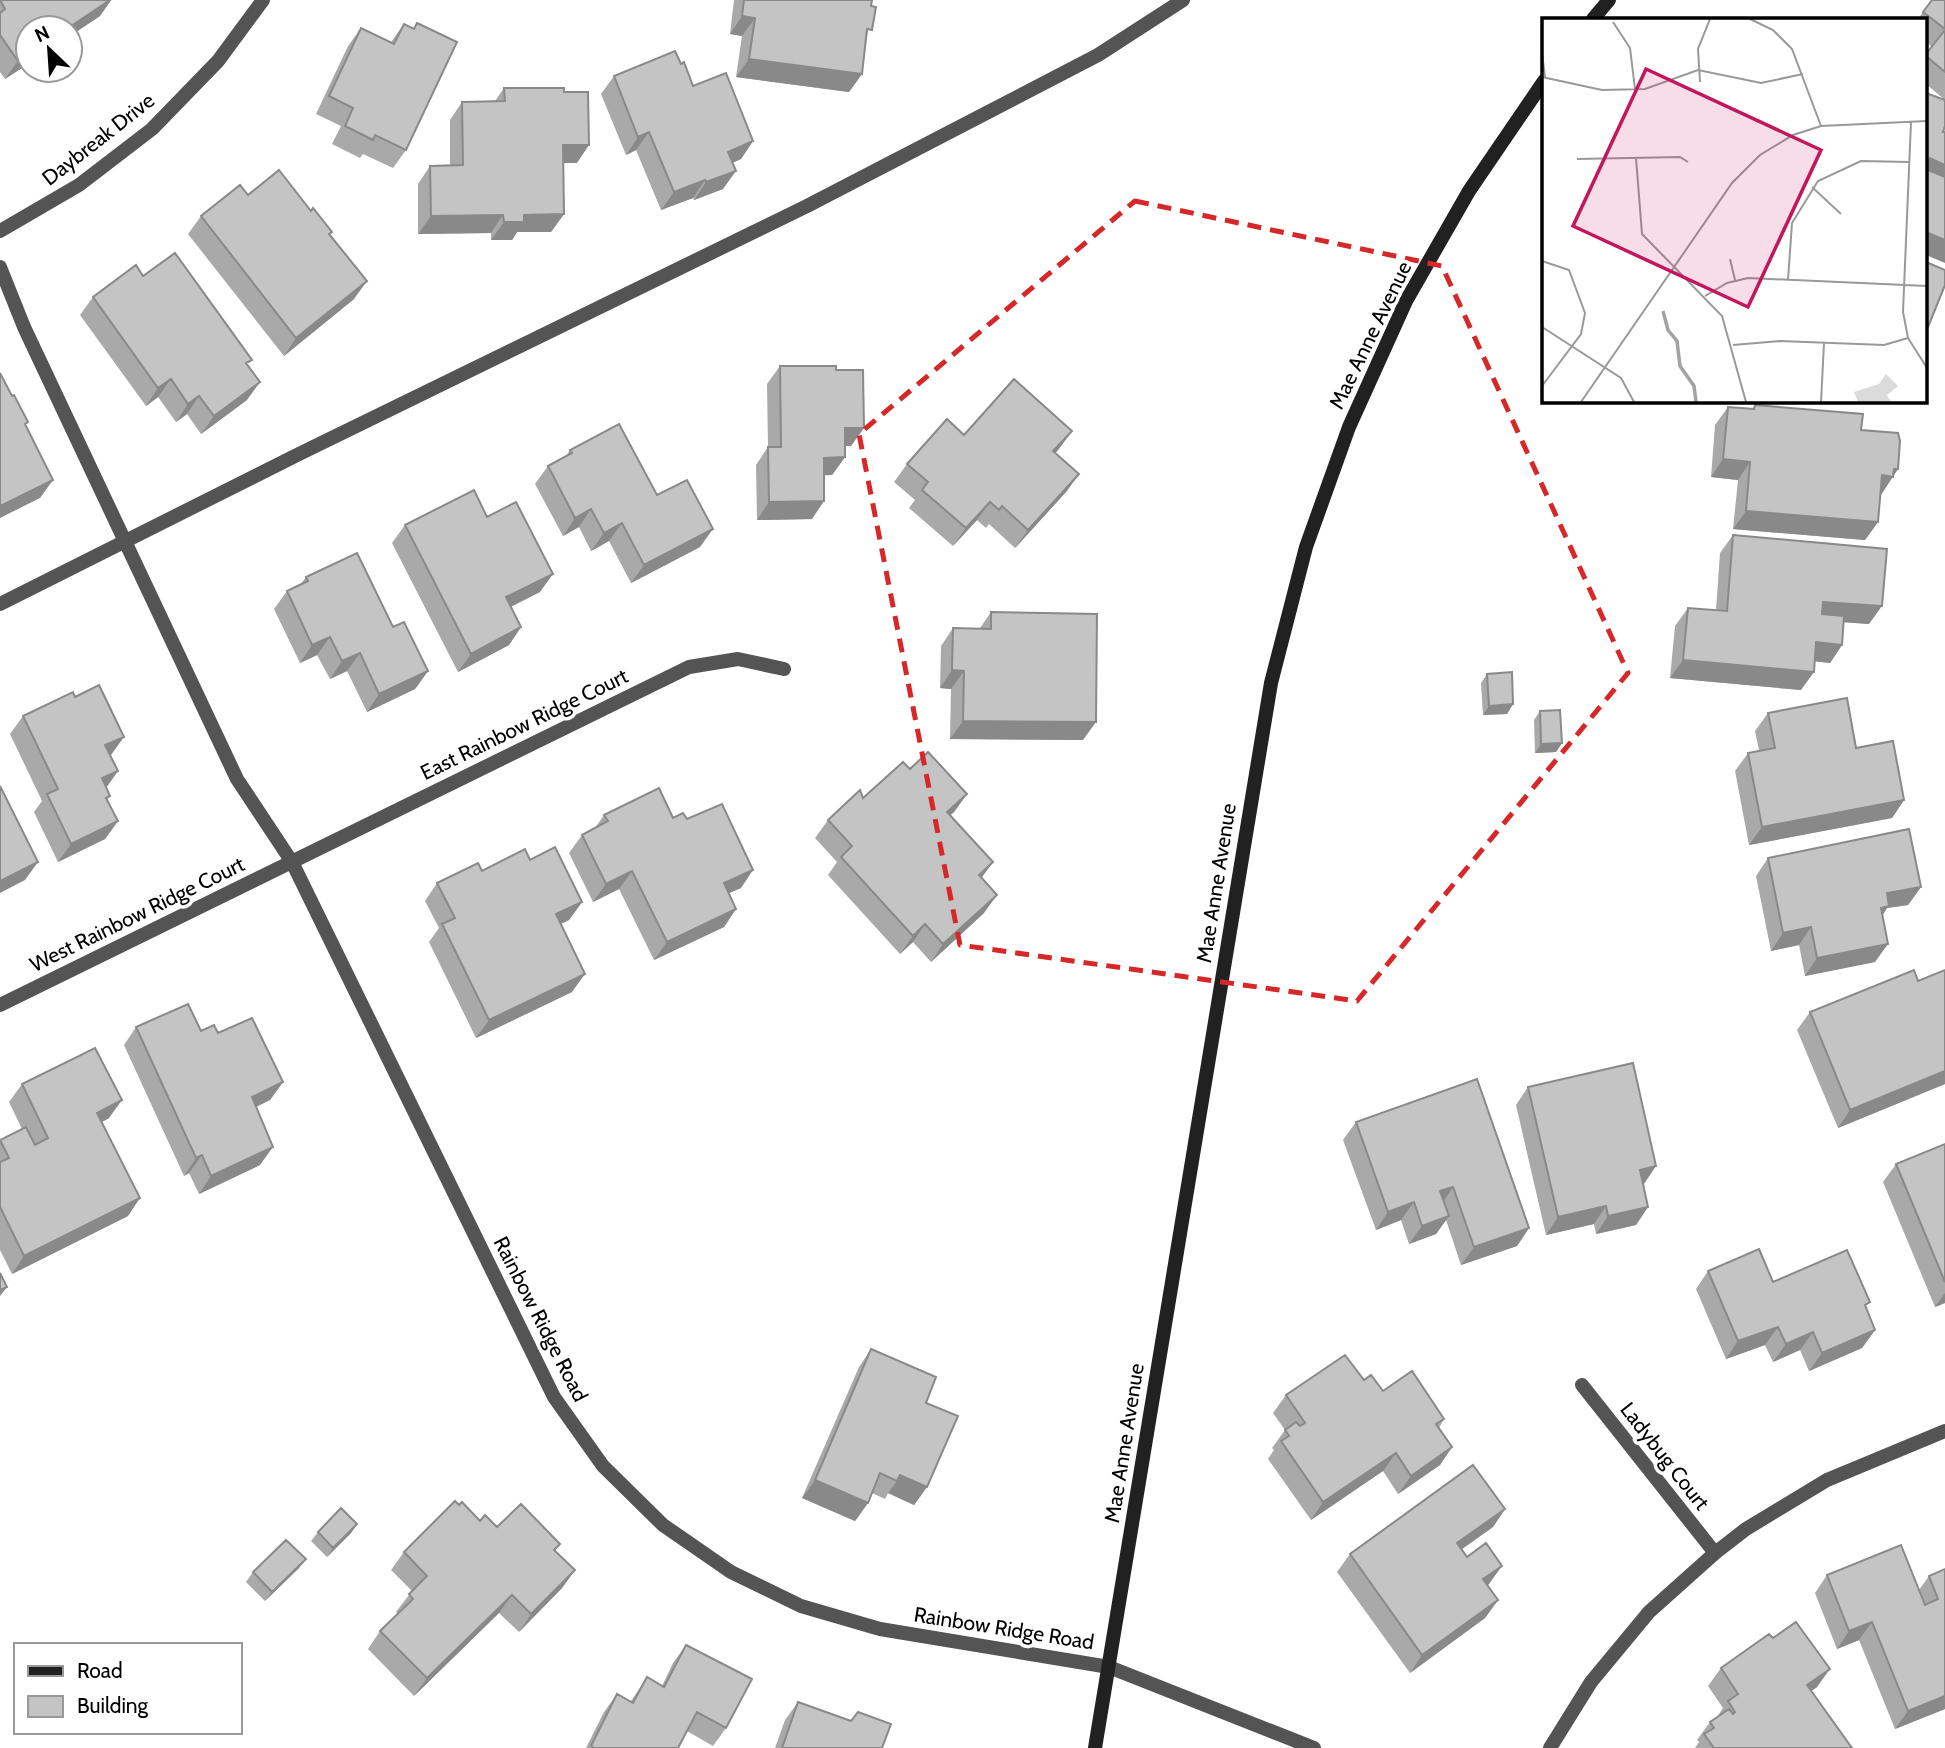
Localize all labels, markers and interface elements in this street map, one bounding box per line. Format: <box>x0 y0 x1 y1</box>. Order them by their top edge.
north arrow <box>14 14 84 84</box>
inset map <box>1542 18 1927 402</box>
text: N <box>31 21 53 47</box>
street label: Daybreak Drive <box>37 87 159 191</box>
street label: Mae Anne Avenue <box>1323 257 1417 413</box>
street label: East Rainbow Ridge Court <box>416 663 632 785</box>
street label: Mae Anne Avenue <box>1191 801 1241 964</box>
street label: West Rainbow Ridge Court <box>26 851 248 977</box>
street label: Rainbow Ridge Road <box>489 1232 593 1406</box>
street label: Mae Anne Avenue <box>1099 1361 1149 1524</box>
street label: Ladybug Court <box>1615 1397 1715 1515</box>
street label: Rainbow Ridge Road <box>912 1601 1096 1655</box>
legend <box>14 1643 242 1734</box>
text: Road <box>77 1658 123 1683</box>
text: Building <box>77 1693 149 1718</box>

